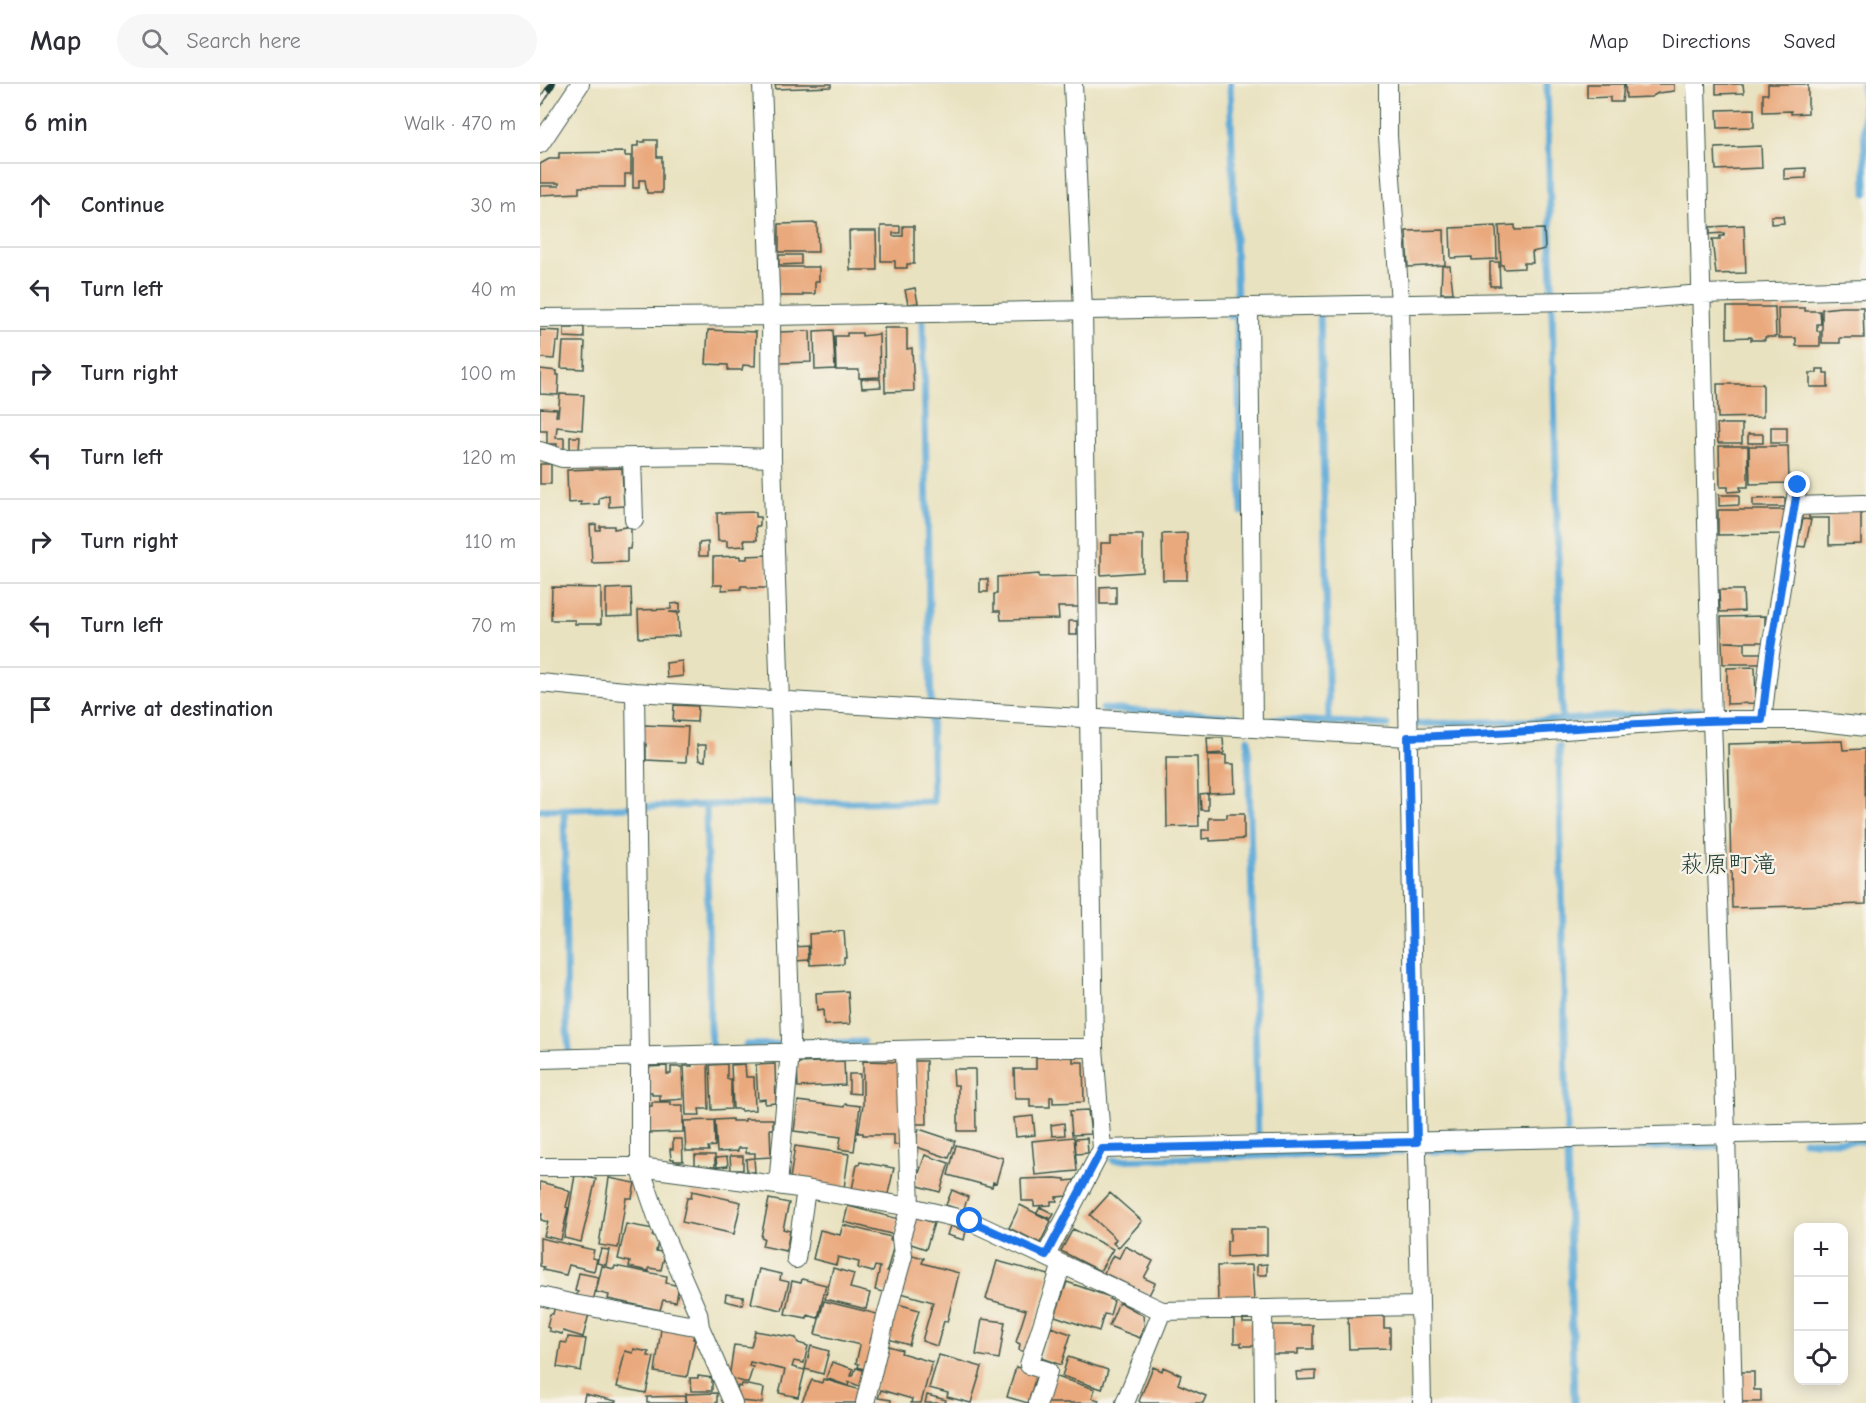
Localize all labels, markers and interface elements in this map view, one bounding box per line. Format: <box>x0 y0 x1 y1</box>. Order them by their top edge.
search box <box>117 14 537 68</box>
text: Map <box>30 25 81 57</box>
icon: search <box>138 25 171 58</box>
text: Search here <box>186 28 301 54</box>
text: Map <box>1589 29 1629 53</box>
text: Directions <box>1662 29 1751 53</box>
text: Saved <box>1784 29 1836 53</box>
text: 6 min <box>24 108 88 138</box>
text: Walk · 470 m <box>404 112 516 135</box>
icon: ahead <box>24 189 57 222</box>
text: Continue <box>81 192 164 218</box>
text: 30 m <box>470 194 516 217</box>
icon: left <box>24 273 57 306</box>
text: Turn left <box>81 276 163 302</box>
text: 40 m <box>471 278 516 301</box>
icon: right <box>24 357 57 390</box>
text: Turn right <box>81 360 178 386</box>
text: 100 m <box>461 362 516 385</box>
icon: left <box>24 441 57 474</box>
text: Turn left <box>81 444 163 470</box>
text: 120 m <box>462 446 516 469</box>
route end <box>1784 471 1810 497</box>
icon: right <box>24 525 57 558</box>
text: Turn right <box>81 528 178 554</box>
text: 110 m <box>465 530 516 553</box>
icon: left <box>24 609 57 642</box>
text: Turn left <box>81 612 163 638</box>
text: 70 m <box>471 614 516 637</box>
icon: arrive <box>24 693 57 726</box>
text: Arrive at destination <box>81 696 273 722</box>
district label: 萩原町滝 <box>1680 850 1776 878</box>
route start <box>956 1207 982 1233</box>
map controls <box>1794 1223 1848 1385</box>
button: + <box>1794 1223 1848 1277</box>
button: − <box>1794 1277 1848 1331</box>
button: locate <box>1794 1331 1848 1385</box>

